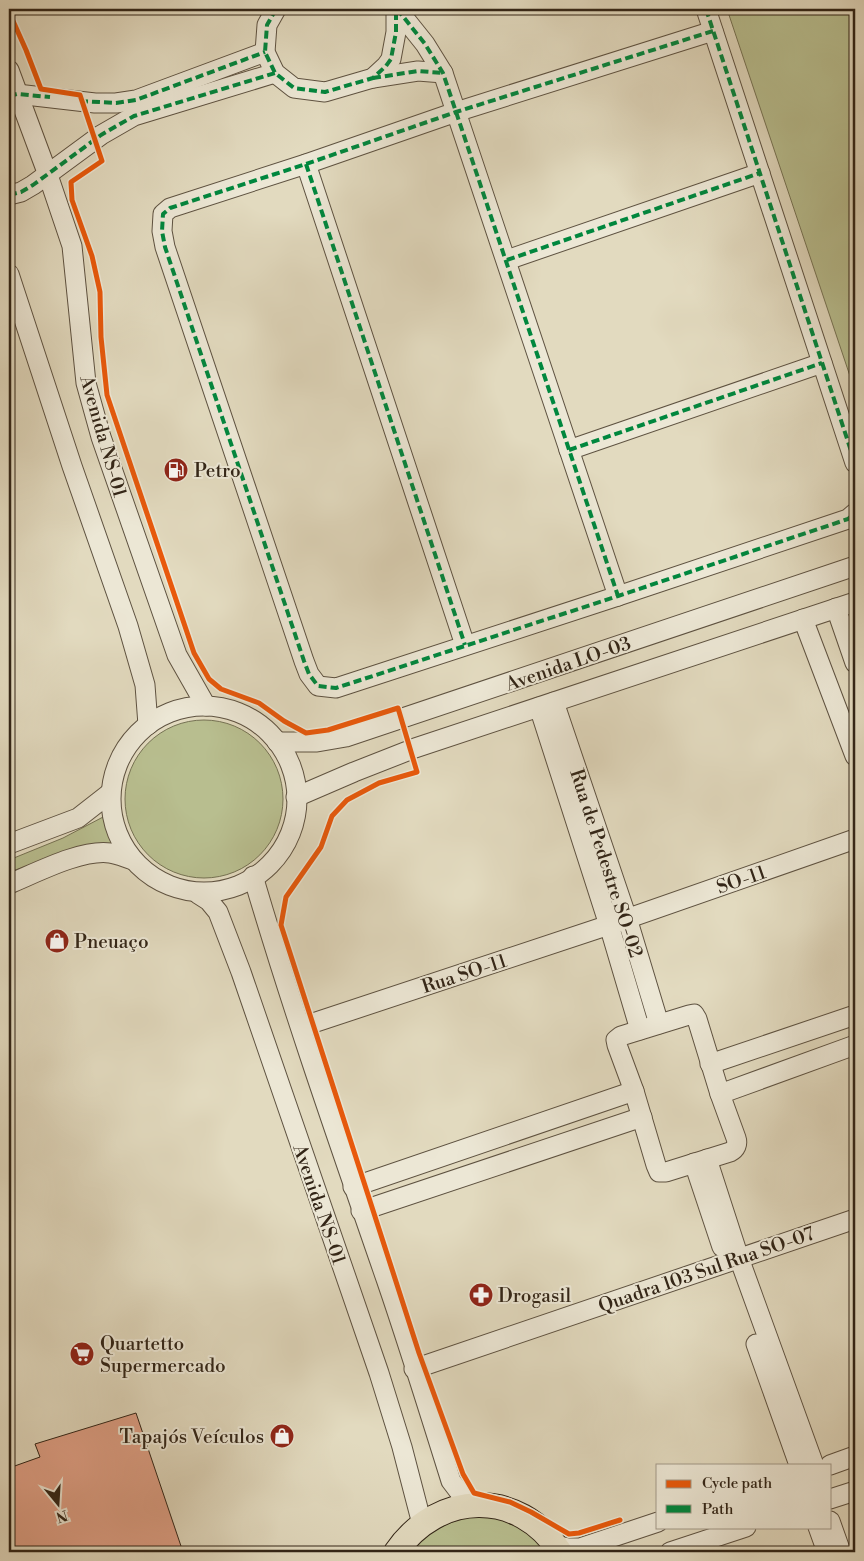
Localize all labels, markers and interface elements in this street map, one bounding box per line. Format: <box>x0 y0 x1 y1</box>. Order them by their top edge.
street label: Avenida NS-01 <box>74 372 132 500</box>
fuel station icon: Petro <box>163 457 189 483</box>
place label: Petro <box>194 459 241 483</box>
street label: Avenida LO-03 <box>501 631 634 697</box>
street label: Rua de Pedestre SO-02 <box>564 766 648 961</box>
street label: SO-11 <box>713 860 769 900</box>
shop icon: Pneuaço <box>44 928 70 954</box>
place label: Pneuaço <box>74 930 149 954</box>
street label: Rua SO-11 <box>419 949 510 999</box>
street label: Avenida NS-01 <box>287 1140 351 1268</box>
street label: Quadra 103 Sul Rua SO-07 <box>595 1222 818 1318</box>
pharmacy icon: Drogasil <box>468 1282 494 1308</box>
place label: Drogasil <box>498 1284 571 1308</box>
place label: Quartetto Supermercado <box>100 1332 226 1378</box>
supermarket icon: Quartetto Supermercado <box>69 1341 95 1367</box>
shop icon: Tapajós Veículos <box>269 1423 295 1449</box>
place label: Tapajós Veículos <box>120 1425 264 1449</box>
legend <box>656 1464 832 1528</box>
text: Cycle path <box>702 1474 772 1493</box>
north arrow <box>32 1478 82 1528</box>
text: Path <box>702 1500 734 1519</box>
text: N <box>54 1505 70 1526</box>

